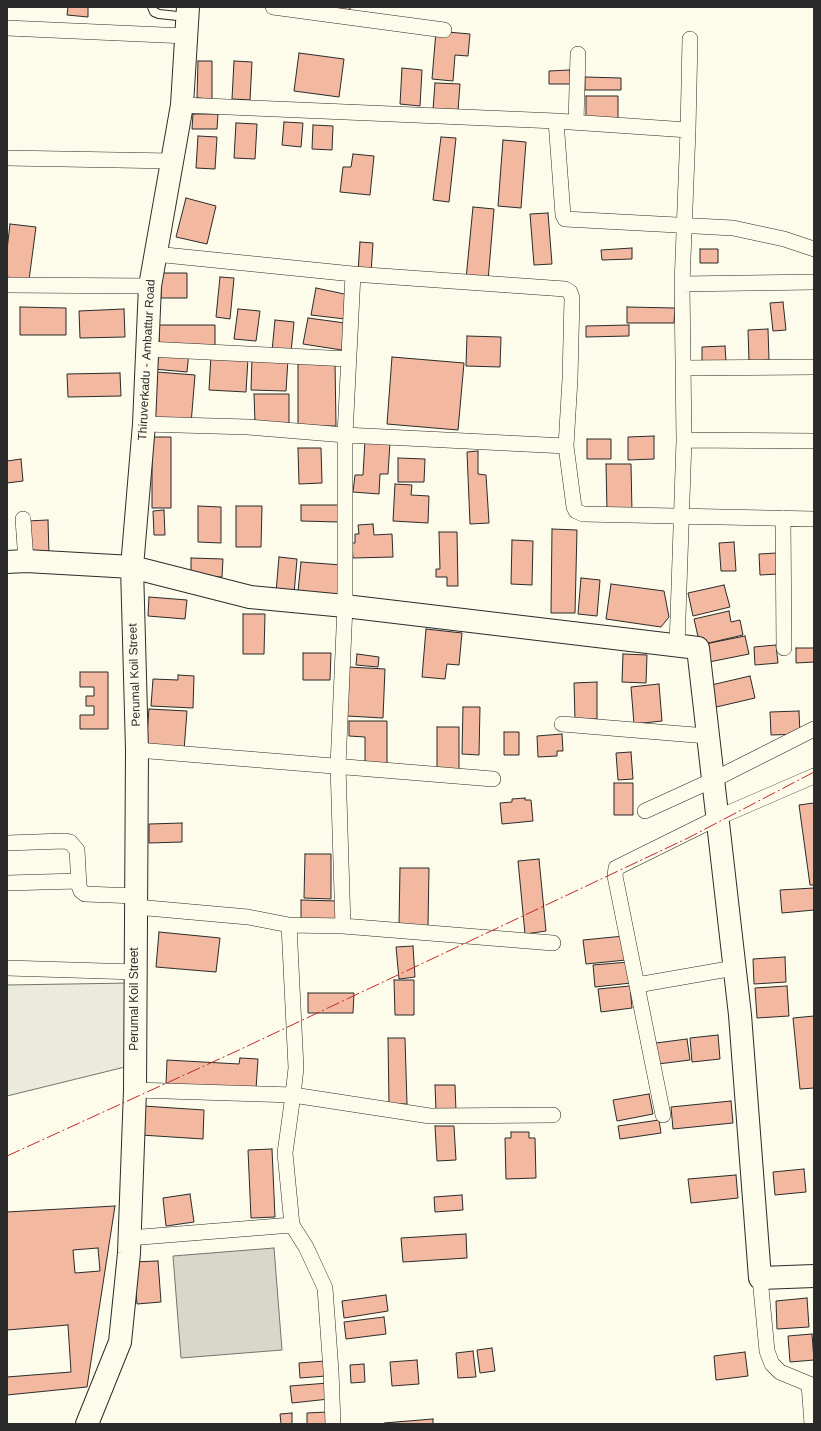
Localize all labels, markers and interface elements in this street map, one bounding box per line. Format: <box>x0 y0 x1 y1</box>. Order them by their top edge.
street label: Thiruverkadu - Ambattur Road <box>136 279 158 441</box>
street label: Perumal Koil Street <box>126 623 144 727</box>
street label: Perumal Koil Street <box>128 947 142 1051</box>

